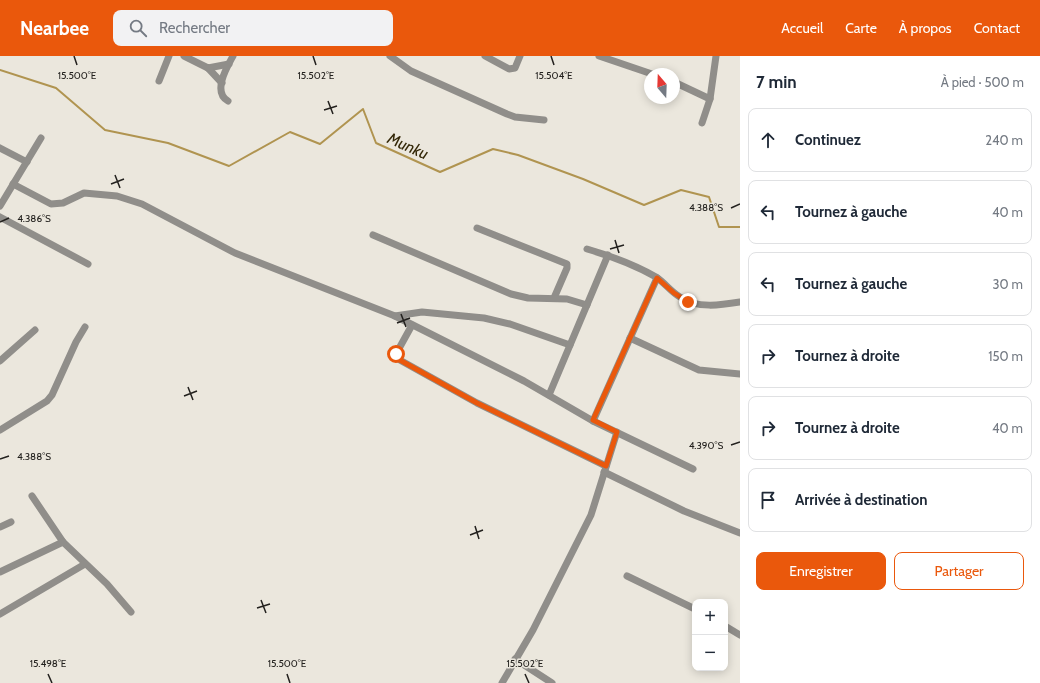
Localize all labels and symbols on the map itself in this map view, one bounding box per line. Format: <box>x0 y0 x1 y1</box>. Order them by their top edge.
north arrow <box>644 68 680 104</box>
text: 15.500°E <box>58 69 97 82</box>
text: 15.502°E <box>298 69 335 82</box>
text: 15.504°E <box>535 69 573 82</box>
water label: Munku <box>384 128 431 163</box>
text: 4.388°S <box>689 201 723 214</box>
text: 4.386°S <box>17 212 51 225</box>
route end <box>679 293 697 311</box>
route start <box>387 345 405 363</box>
text: 4.390°S <box>689 439 723 452</box>
text: 4.388°S <box>17 450 51 463</box>
text: 15.498°E <box>30 657 67 670</box>
text: 15.500°E <box>268 657 307 670</box>
text: 15.502°E <box>507 657 544 670</box>

